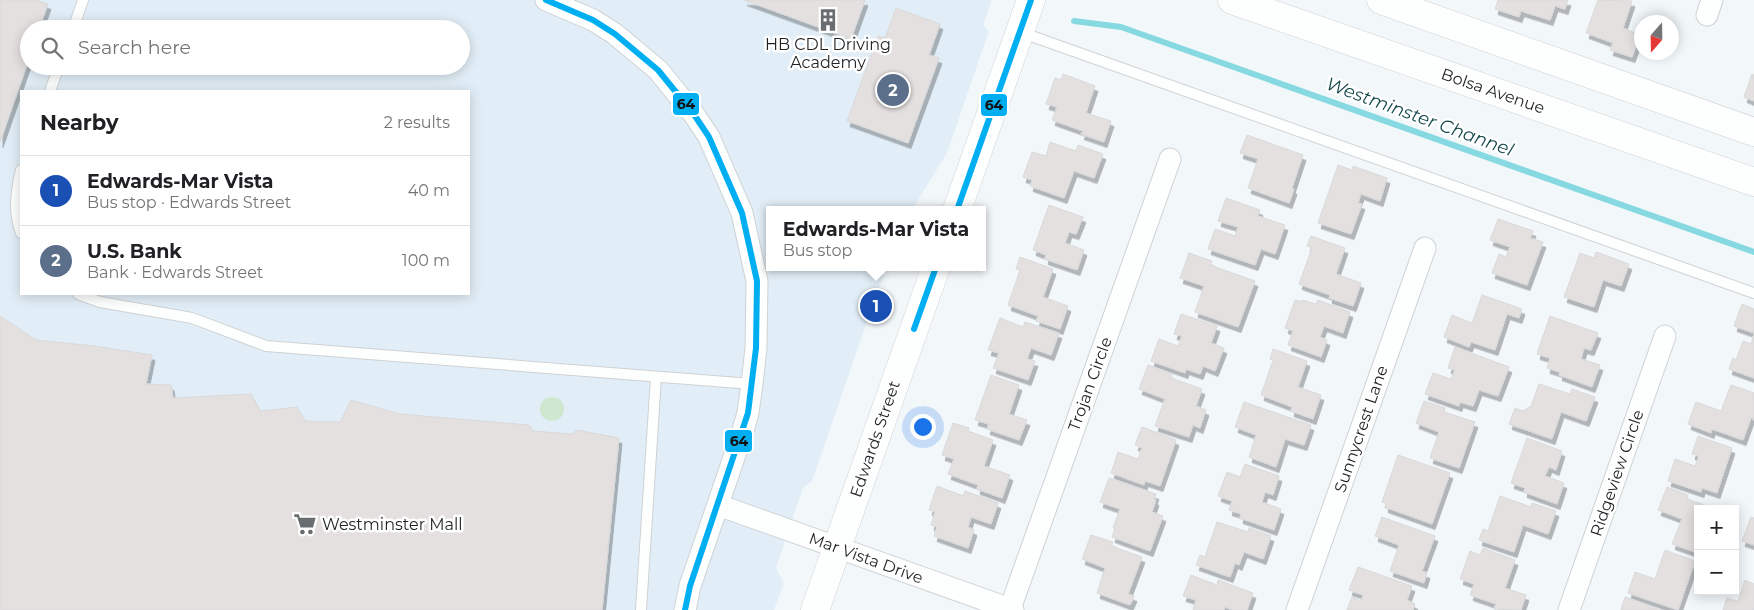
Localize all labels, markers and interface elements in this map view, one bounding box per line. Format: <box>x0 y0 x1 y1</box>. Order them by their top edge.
building icon: HB CDL Driving Academy <box>815 7 841 33</box>
north arrow <box>1634 15 1679 60</box>
search box <box>20 20 470 75</box>
icon: search <box>38 34 66 62</box>
place label: HB CDL Driving Academy <box>765 35 891 72</box>
text: Search here <box>78 36 191 59</box>
street label: Bolsa Avenue <box>1439 64 1547 118</box>
pin: 2 <box>877 71 909 109</box>
water label: Westminster Channel <box>1323 73 1517 161</box>
line badge: 64 <box>672 92 700 116</box>
line badge: 64 <box>980 93 1008 117</box>
text: 64 <box>677 95 696 113</box>
text: 64 <box>985 96 1004 114</box>
text: Nearby <box>40 110 119 135</box>
text: 2 results <box>384 113 450 132</box>
text: Edwards-Mar Vista <box>87 170 274 193</box>
text: 1 <box>53 181 59 200</box>
text: 40 m <box>408 181 450 200</box>
text: Bus stop · Edwards Street <box>87 193 291 212</box>
popup <box>766 206 986 271</box>
text: Edwards-Mar Vista <box>783 218 969 241</box>
text: U.S. Bank <box>87 240 182 263</box>
text: Bus stop <box>783 241 852 260</box>
text: 2 <box>51 251 61 270</box>
text: 100 m <box>402 251 450 270</box>
text: Bank · Edwards Street <box>87 263 263 282</box>
pin: 1 <box>860 287 892 325</box>
street label: Trojan Circle <box>1064 334 1116 434</box>
street label: Sunnycrest Lane <box>1330 363 1392 495</box>
street label: Edwards Street <box>846 378 904 500</box>
street label: Ridgeview Circle <box>1586 407 1648 539</box>
your location <box>910 414 936 440</box>
line badge: 64 <box>724 429 753 453</box>
text: 64 <box>730 432 749 450</box>
map controls <box>1694 505 1739 595</box>
button: + <box>1694 505 1739 550</box>
supermarket icon: Westminster Mall <box>292 511 318 537</box>
place label: Westminster Mall <box>322 515 463 534</box>
street label: Mar Vista Drive <box>806 529 926 587</box>
button: − <box>1694 550 1739 595</box>

